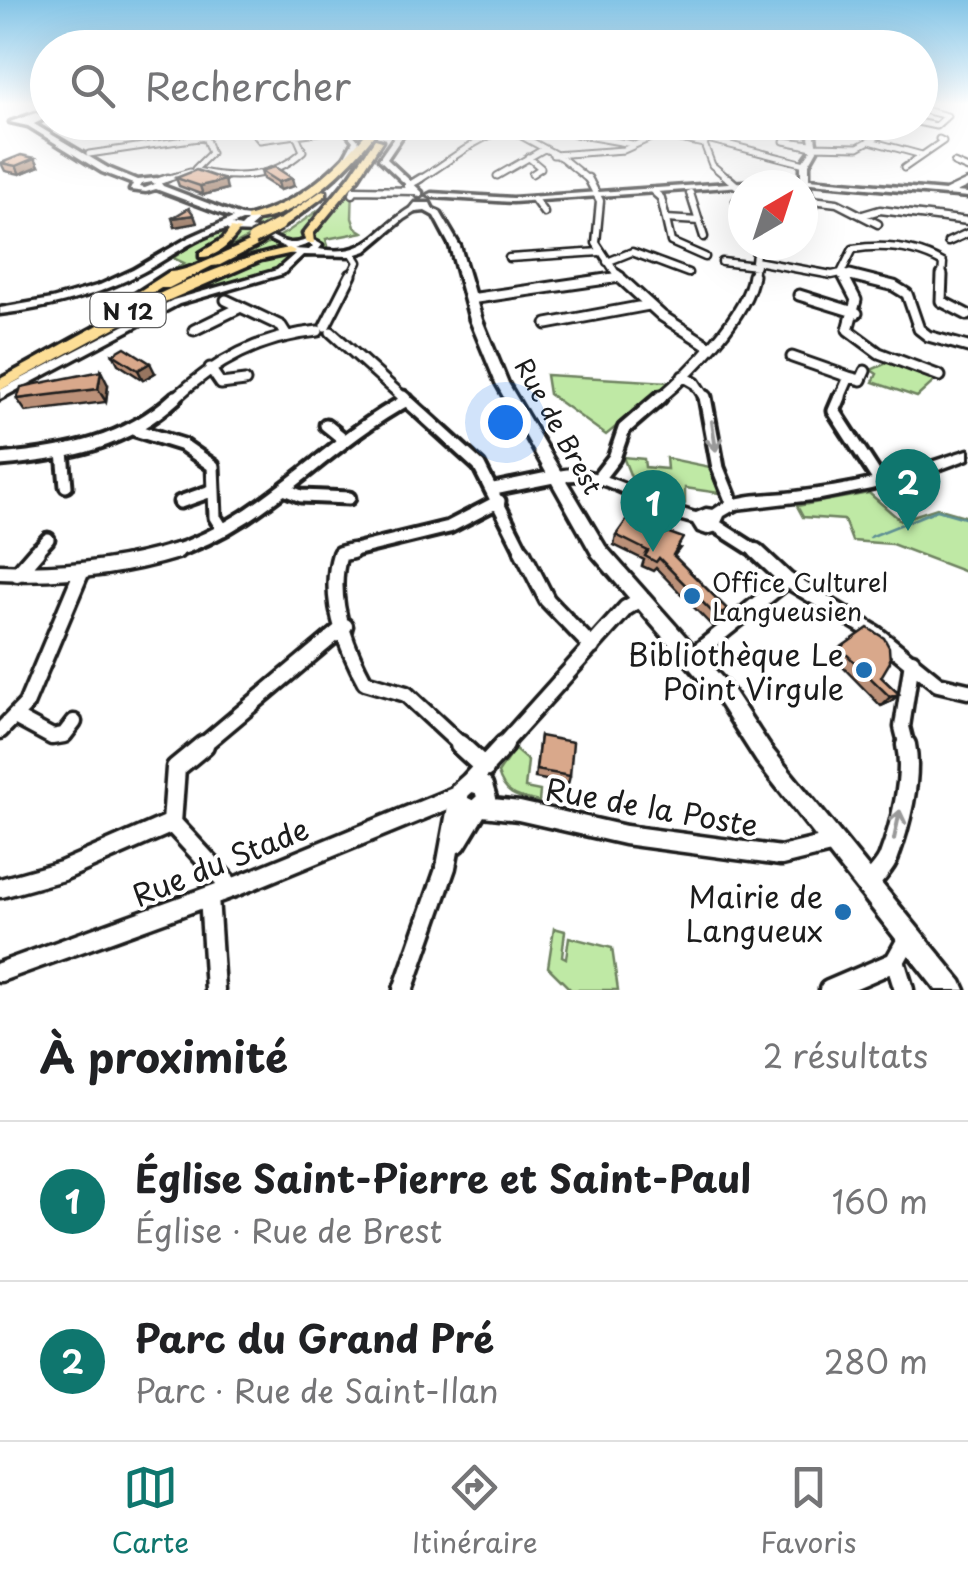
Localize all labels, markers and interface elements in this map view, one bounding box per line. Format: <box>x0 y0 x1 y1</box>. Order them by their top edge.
search box <box>30 30 938 140</box>
text: Rechercher <box>145 57 351 114</box>
icon: search <box>65 58 120 113</box>
north arrow <box>728 170 818 260</box>
road number: N 12 <box>90 293 166 327</box>
street label: Rue de Brest <box>506 351 612 501</box>
your location <box>480 397 531 448</box>
one-way arrow <box>705 419 723 452</box>
pin: 2 <box>876 448 940 531</box>
pin: 1 <box>620 470 686 552</box>
place label: Office Culturel Langueusien <box>712 563 888 630</box>
marker: Office Culturel Langueusien <box>681 585 703 607</box>
place label: Bibliothèque Le Point Virgule <box>628 631 844 710</box>
marker: Bibliothèque Le Point Virgule <box>853 659 875 681</box>
street label: Rue de la Poste <box>542 765 762 847</box>
street label: Rue du Stade <box>125 805 315 917</box>
one-way arrow <box>889 810 908 842</box>
place label: Mairie de Langueux <box>685 873 823 952</box>
marker: Mairie de Langueux <box>832 901 854 923</box>
text: À proximité <box>40 1024 288 1087</box>
text: 2 résultats <box>763 1031 928 1079</box>
text: Église Saint-Pierre et Saint-Paul <box>135 1149 751 1206</box>
text: 1 <box>65 1177 80 1225</box>
text: 160 m <box>832 1177 928 1225</box>
text: Église · Rue de Brest <box>135 1206 442 1254</box>
text: Parc du Grand Pré <box>135 1309 494 1366</box>
text: 2 <box>61 1337 84 1385</box>
text: 280 m <box>824 1337 928 1385</box>
text: Parc · Rue de Saint-Ilan <box>135 1366 499 1414</box>
tab: Carte <box>111 1460 189 1563</box>
tab: Itinéraire <box>412 1460 538 1563</box>
tab: Favoris <box>760 1460 857 1563</box>

